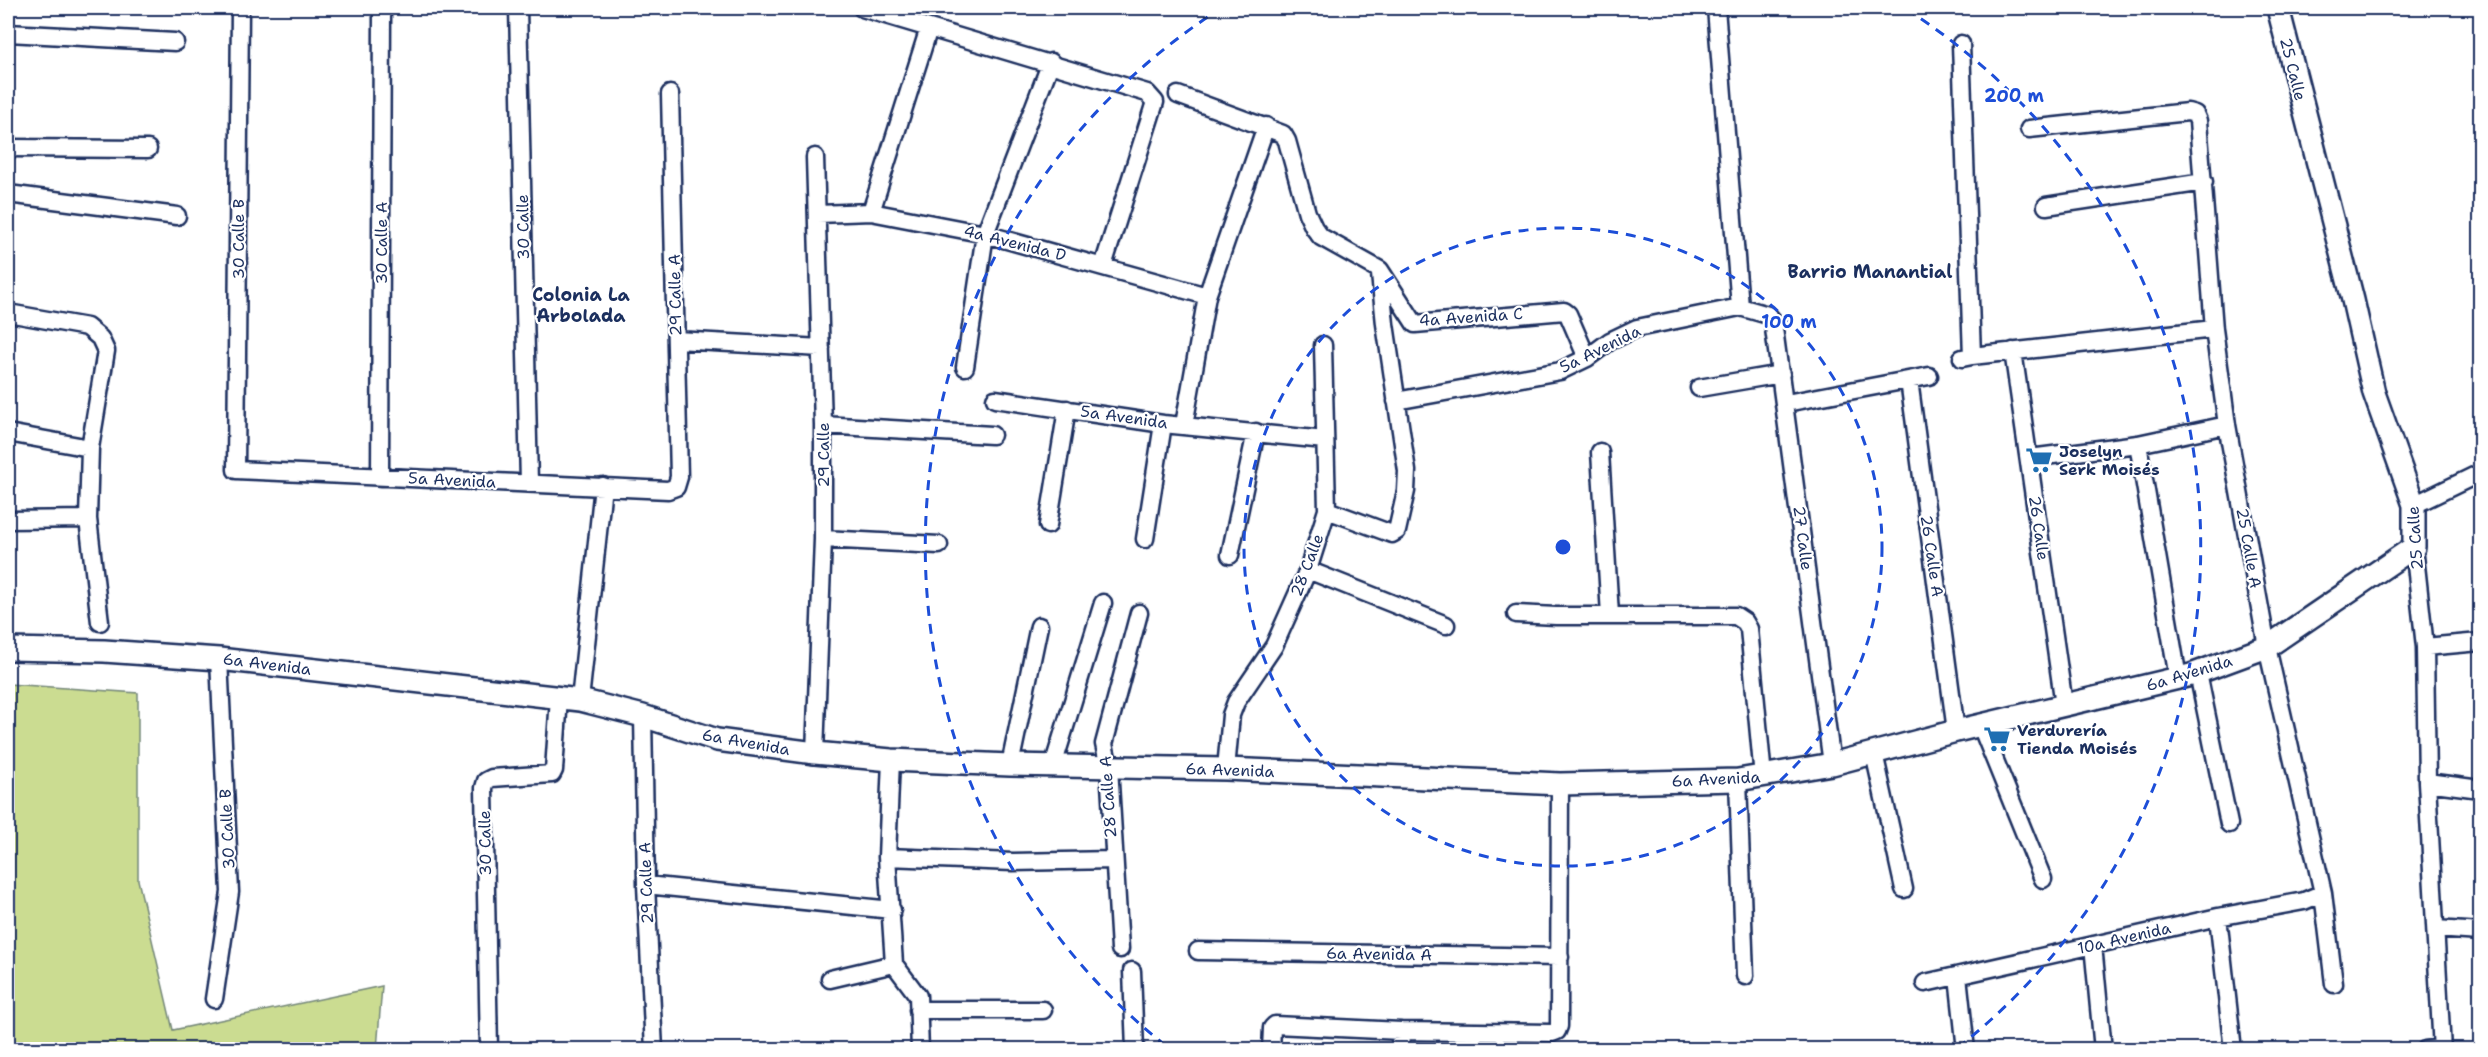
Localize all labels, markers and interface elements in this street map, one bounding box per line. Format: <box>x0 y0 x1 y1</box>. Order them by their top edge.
street label: 25 Calle <box>2275 35 2311 103</box>
text: 200 m <box>1984 84 2045 108</box>
street label: 30 Calle <box>512 194 534 260</box>
street label: 30 Calle B <box>228 199 249 279</box>
street label: 30 Calle A <box>371 202 392 284</box>
street label: 4a Avenida D <box>962 220 1068 266</box>
street label: 29 Calle A <box>664 254 686 336</box>
district label: Barrio Manantial <box>1788 260 1952 284</box>
district label: Colonia La Arbolada <box>532 283 631 328</box>
street label: 4a Avenida C <box>1418 303 1524 331</box>
text: 100 m <box>1761 310 1817 334</box>
street label: 5a Avenida <box>1556 320 1644 378</box>
street label: 5a Avenida <box>1079 400 1169 434</box>
street label: 29 Calle <box>813 422 834 488</box>
place label: Joselyn Serk Moisés <box>2059 441 2160 480</box>
supermarket icon: Joselyn Serk Moisés <box>2024 445 2054 475</box>
street label: 5a Avenida <box>408 467 496 493</box>
street label: 26 Calle <box>2024 494 2054 562</box>
street label: 27 Calle <box>1789 505 1817 571</box>
street label: 25 Calle <box>2402 505 2428 571</box>
street label: 25 Calle A <box>2232 506 2266 590</box>
street label: 26 Calle A <box>1916 514 1948 598</box>
street label: 28 Calle <box>1285 531 1329 599</box>
centre of rings <box>1553 537 1573 557</box>
street label: 6a Avenida <box>222 648 312 680</box>
street label: 6a Avenida <box>2143 650 2235 696</box>
place label: Verdurería Tienda Moisés <box>2017 720 2137 759</box>
street label: 6a Avenida <box>700 724 792 760</box>
supermarket icon: Verdurería Tienda Moisés <box>1982 724 2012 754</box>
street label: 28 Calle A <box>1095 755 1121 839</box>
street label: 6a Avenida <box>1185 758 1275 782</box>
street label: 6a Avenida <box>1671 766 1761 792</box>
street label: 30 Calle B <box>214 788 240 870</box>
street label: 30 Calle <box>474 810 496 876</box>
street label: 29 Calle A <box>634 842 658 924</box>
street label: 10a Avenida <box>2075 917 2173 959</box>
street label: 6a Avenida A <box>1326 943 1432 965</box>

